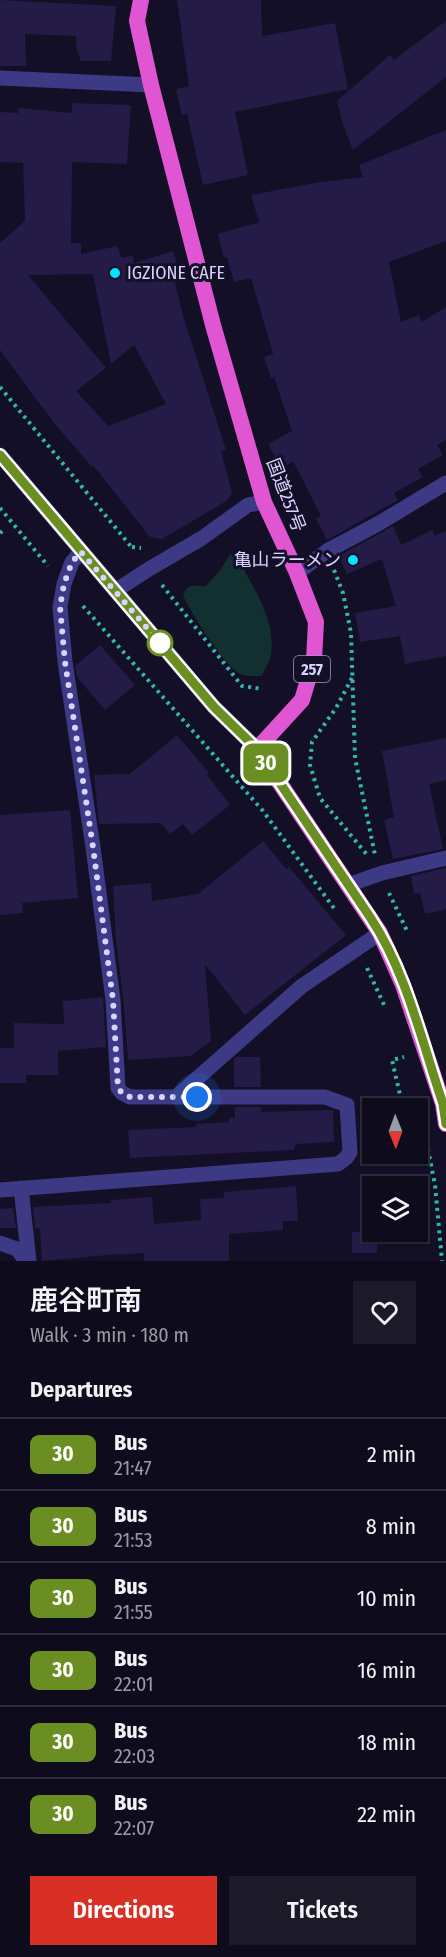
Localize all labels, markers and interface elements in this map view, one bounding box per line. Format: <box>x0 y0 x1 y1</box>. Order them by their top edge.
place label: IGZIONE CAFE <box>127 262 225 284</box>
marker: IGZIONE CAFE <box>108 266 122 280</box>
street label: 国道257号 <box>262 455 310 535</box>
place label: 亀山ラーメン <box>234 549 341 571</box>
marker: 亀山ラーメン <box>346 553 360 567</box>
unlabelled marker <box>147 630 173 656</box>
road number: 257 <box>294 656 330 682</box>
line badge: 30 <box>239 744 293 783</box>
text: 30 <box>255 750 277 776</box>
your location <box>182 1082 212 1112</box>
north arrow <box>362 1098 428 1164</box>
map controls <box>362 1098 428 1242</box>
button: layers <box>362 1176 428 1242</box>
button: heart <box>353 1281 416 1344</box>
text: 鹿谷町南 <box>30 1284 142 1317</box>
text: Walk · 3 min · 180 m <box>30 1323 189 1347</box>
text: Departures <box>30 1376 132 1403</box>
text: Bus <box>114 1429 147 1456</box>
text: 30 <box>52 1441 74 1467</box>
text: 2 min <box>367 1441 416 1468</box>
text: 21:47 <box>114 1456 152 1480</box>
text: Bus <box>114 1501 147 1528</box>
text: 30 <box>52 1513 74 1539</box>
text: 8 min <box>366 1513 416 1540</box>
text: 21:53 <box>114 1528 153 1552</box>
text: Bus <box>114 1573 147 1600</box>
text: 30 <box>52 1585 74 1611</box>
text: 10 min <box>357 1585 416 1612</box>
text: 21:55 <box>114 1600 153 1624</box>
text: Bus <box>114 1645 147 1672</box>
text: 30 <box>52 1657 74 1683</box>
text: 16 min <box>357 1657 416 1684</box>
text: 22:01 <box>114 1672 154 1696</box>
text: Bus <box>114 1717 147 1744</box>
text: 30 <box>52 1729 74 1755</box>
text: 18 min <box>357 1729 416 1756</box>
text: 22:03 <box>114 1744 155 1768</box>
text: Bus <box>114 1789 147 1816</box>
text: 30 <box>52 1801 74 1827</box>
text: 22 min <box>357 1801 416 1828</box>
text: 22:07 <box>114 1816 154 1840</box>
button: Directions <box>30 1876 217 1945</box>
button: Tickets <box>229 1876 416 1945</box>

